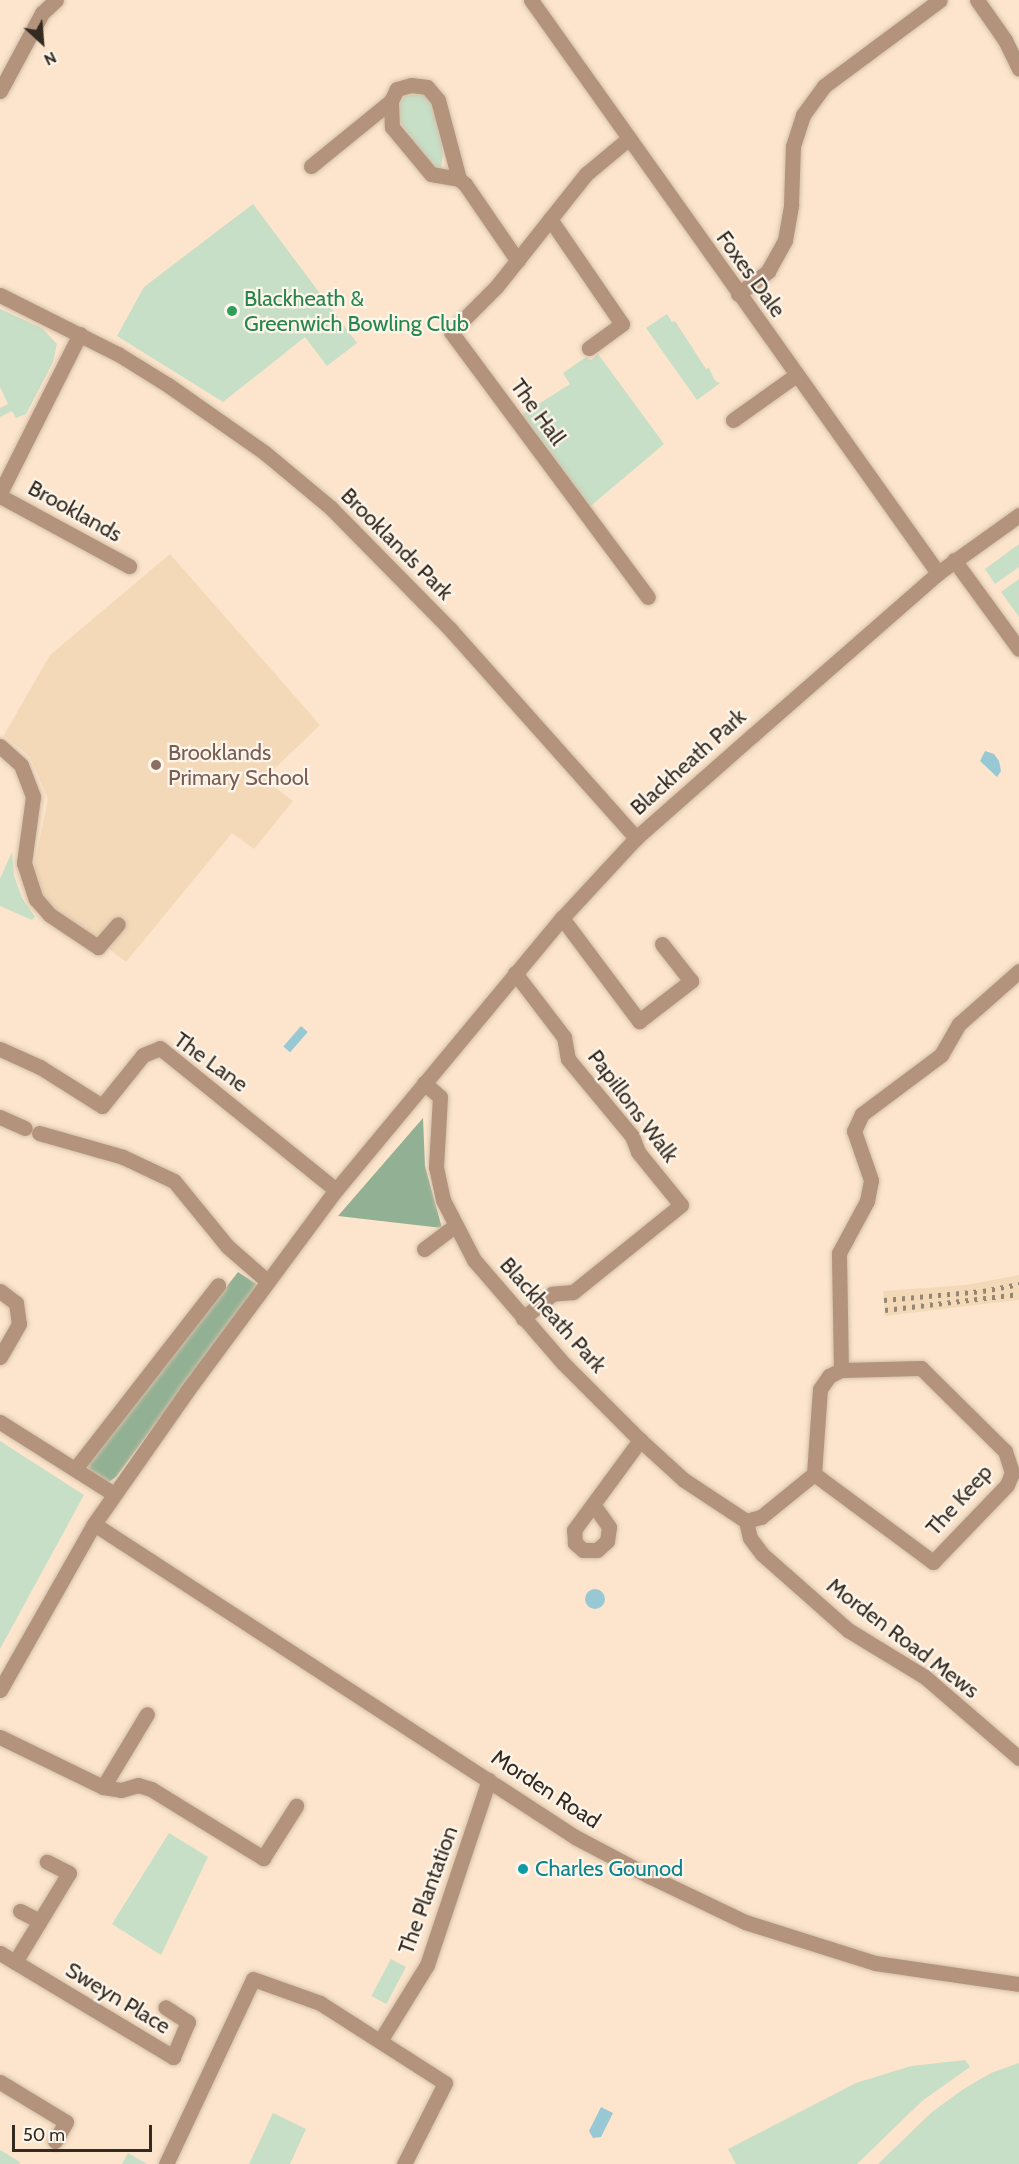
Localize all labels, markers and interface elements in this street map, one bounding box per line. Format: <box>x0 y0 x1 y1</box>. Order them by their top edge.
north arrow <box>12 12 72 72</box>
text: N <box>41 48 59 70</box>
street label: Foxes Dale <box>711 226 791 322</box>
place label: Blackheath & Greenwich Bowling Club <box>244 285 469 336</box>
marker: Blackheath & Greenwich Bowling Club <box>225 304 239 318</box>
street label: The Hall <box>505 374 571 450</box>
street label: Brooklands <box>24 474 126 548</box>
street label: Brooklands Park <box>335 482 459 606</box>
street label: Blackheath Park <box>625 703 751 821</box>
place label: Brooklands Primary School <box>168 739 309 790</box>
marker: Brooklands Primary School <box>149 758 163 772</box>
street label: The Lane <box>169 1026 253 1098</box>
street label: Papillons Walk <box>582 1045 684 1167</box>
street label: Blackheath Park <box>494 1252 612 1378</box>
street label: The Keep <box>920 1459 998 1541</box>
street label: Morden Road Mews <box>822 1572 984 1704</box>
street label: Morden Road <box>486 1744 606 1834</box>
street label: The Plantation <box>393 1822 463 1958</box>
place label: Charles Gounod <box>535 1856 683 1882</box>
marker: Charles Gounod <box>516 1862 530 1876</box>
street label: Sweyn Place <box>61 1956 175 2040</box>
scale bar <box>15 2113 154 2151</box>
text: 50 m <box>23 2124 65 2146</box>

